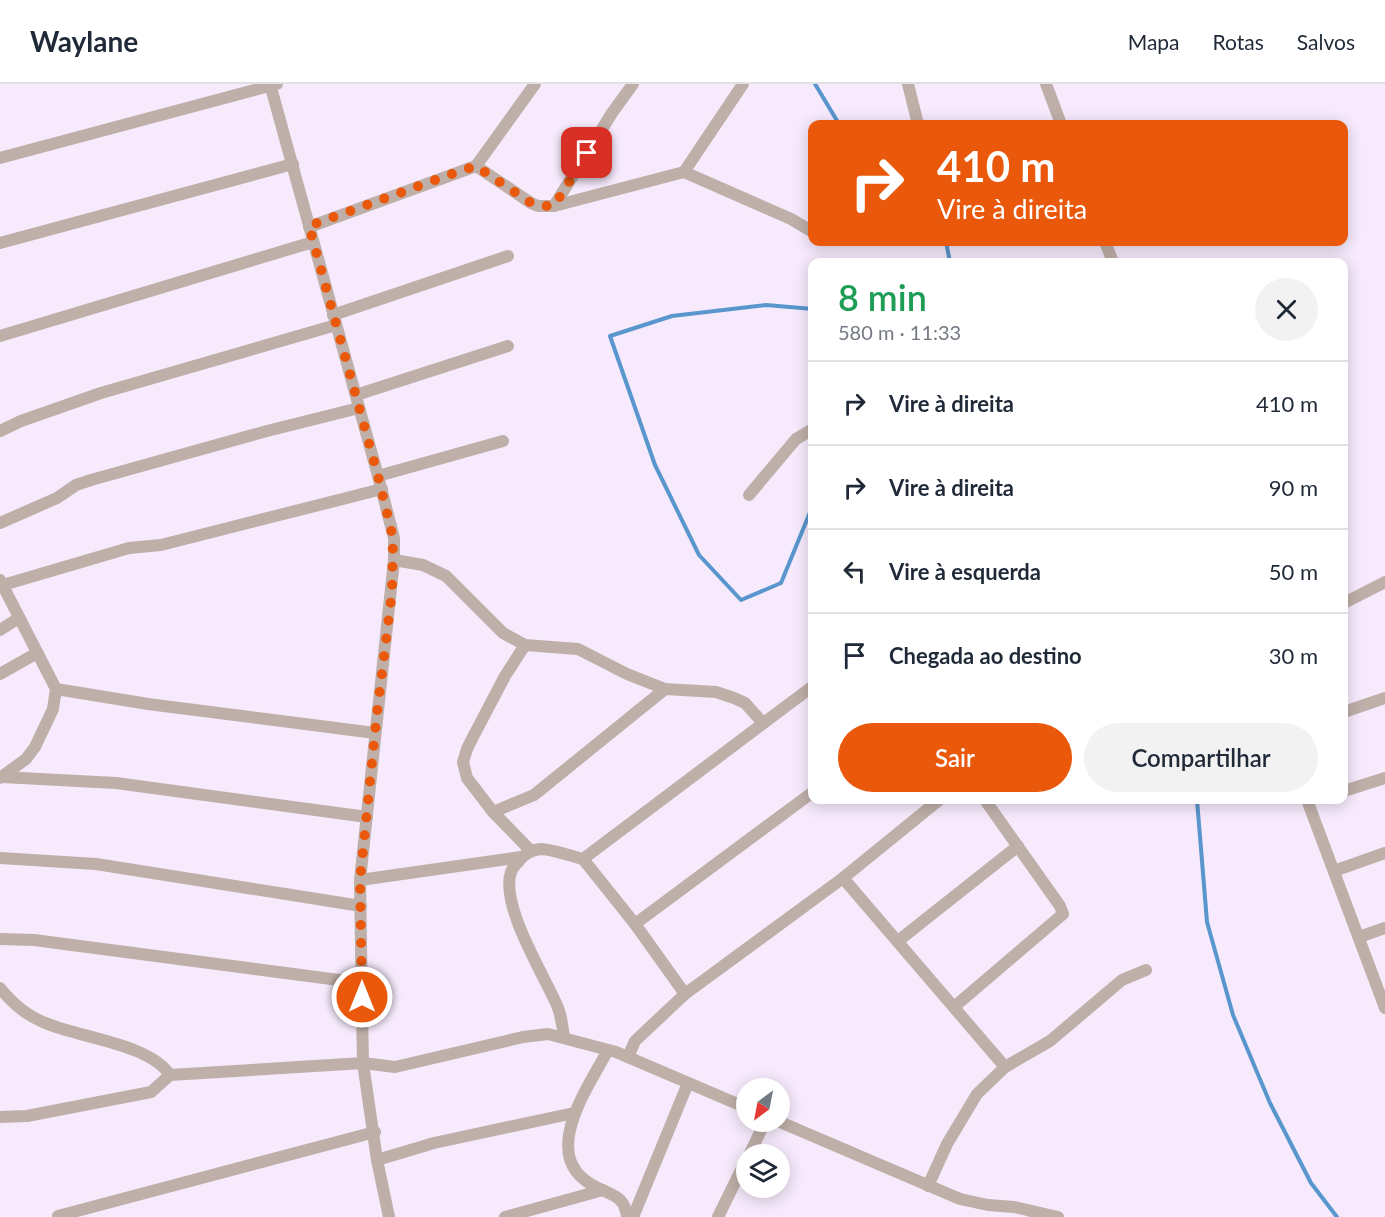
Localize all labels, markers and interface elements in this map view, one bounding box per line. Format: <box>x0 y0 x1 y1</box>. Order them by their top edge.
text: Waylane <box>30 24 138 58</box>
text: Mapa <box>1128 29 1180 54</box>
text: Rotas <box>1213 29 1264 54</box>
text: Salvos <box>1297 29 1355 54</box>
pin <box>561 127 612 178</box>
icon: arrive <box>570 136 603 169</box>
text: 410 m <box>937 141 1055 191</box>
icon: right <box>838 144 916 222</box>
text: Vire à direita <box>937 192 1087 225</box>
text: 8 min <box>838 275 927 319</box>
button: close <box>1255 278 1318 341</box>
text: 580 m · 11:33 <box>838 320 961 344</box>
icon: right <box>838 387 871 420</box>
text: Vire à direita <box>889 390 1014 417</box>
text: 410 m <box>1256 390 1318 417</box>
icon: right <box>838 471 871 504</box>
text: Vire à direita <box>889 474 1014 501</box>
text: 90 m <box>1269 474 1318 501</box>
icon: left <box>838 555 871 588</box>
text: Vire à esquerda <box>889 558 1041 585</box>
text: 50 m <box>1269 558 1318 585</box>
icon: arrive <box>838 639 871 672</box>
text: Chegada ao destino <box>889 642 1082 669</box>
text: 30 m <box>1269 642 1318 669</box>
button: Sair <box>838 723 1072 792</box>
button: Compartilhar <box>1084 723 1318 792</box>
position arrow <box>330 965 394 1029</box>
north arrow <box>736 1078 790 1132</box>
map controls <box>736 1078 790 1198</box>
button: layers <box>736 1144 790 1198</box>

